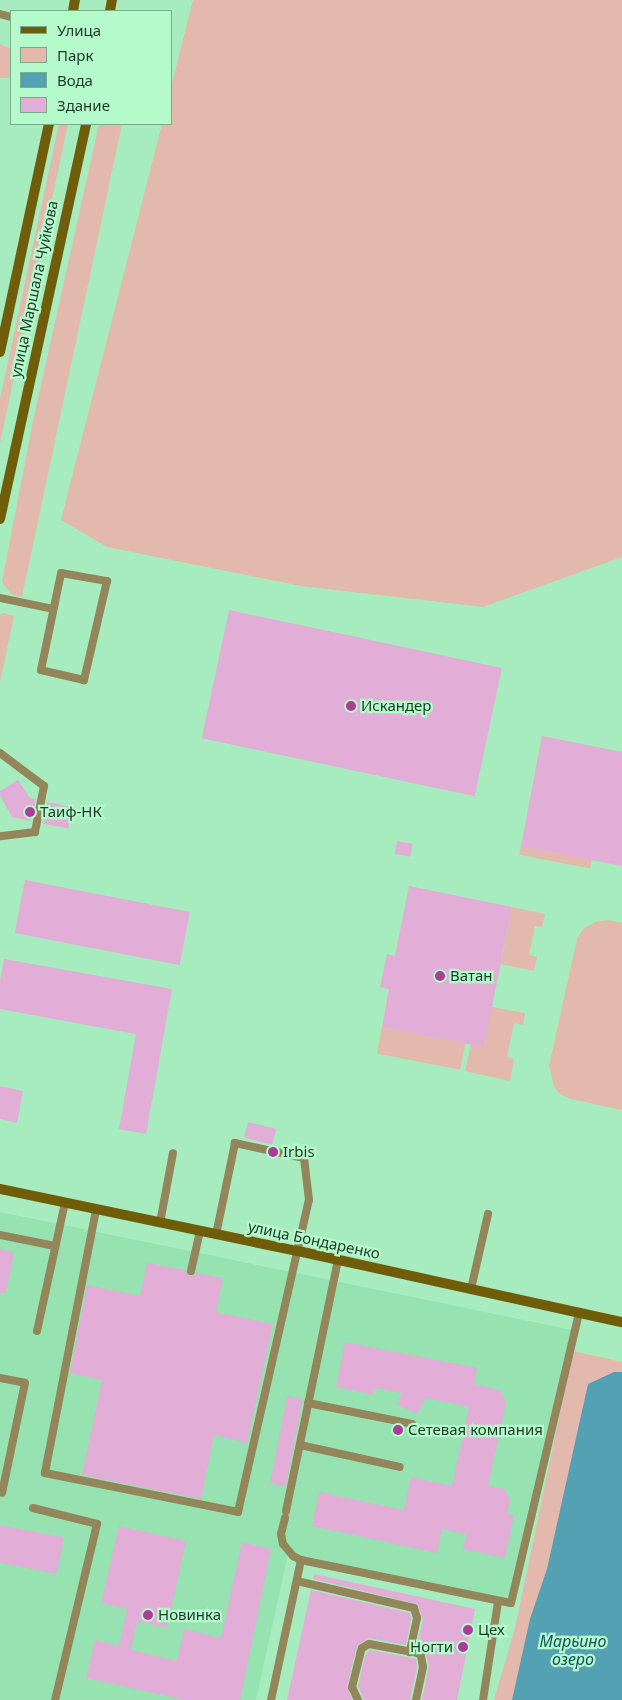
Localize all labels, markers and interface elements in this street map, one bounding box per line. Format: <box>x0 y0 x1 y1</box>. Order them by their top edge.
legend <box>10 10 172 125</box>
text: Улица <box>57 20 101 40</box>
text: Парк <box>57 45 93 65</box>
text: Вода <box>57 70 93 90</box>
text: Здание <box>57 95 110 115</box>
street label: улица Маршала Чуйкова <box>6 199 62 379</box>
place label: Искандер <box>361 697 431 715</box>
marker: Искандер <box>345 700 357 712</box>
place label: Таиф-НК <box>40 803 102 821</box>
marker: Таиф-НК <box>24 806 36 818</box>
place label: Ватан <box>450 967 492 985</box>
marker: Ватан <box>434 970 446 982</box>
place label: Irbis <box>283 1143 315 1161</box>
marker: Irbis <box>267 1146 279 1158</box>
street label: улица Бондаренко <box>246 1217 382 1263</box>
place label: Сетевая компания <box>408 1421 543 1439</box>
marker: Сетевая компания <box>392 1424 404 1436</box>
place label: Новинка <box>158 1606 221 1624</box>
marker: Новинка <box>142 1609 154 1621</box>
place label: Цех <box>478 1621 505 1639</box>
marker: Цех <box>462 1624 474 1636</box>
water label: Марьино озеро <box>540 1631 606 1669</box>
place label: Ногти <box>410 1638 453 1656</box>
marker: Ногти <box>457 1641 469 1653</box>

